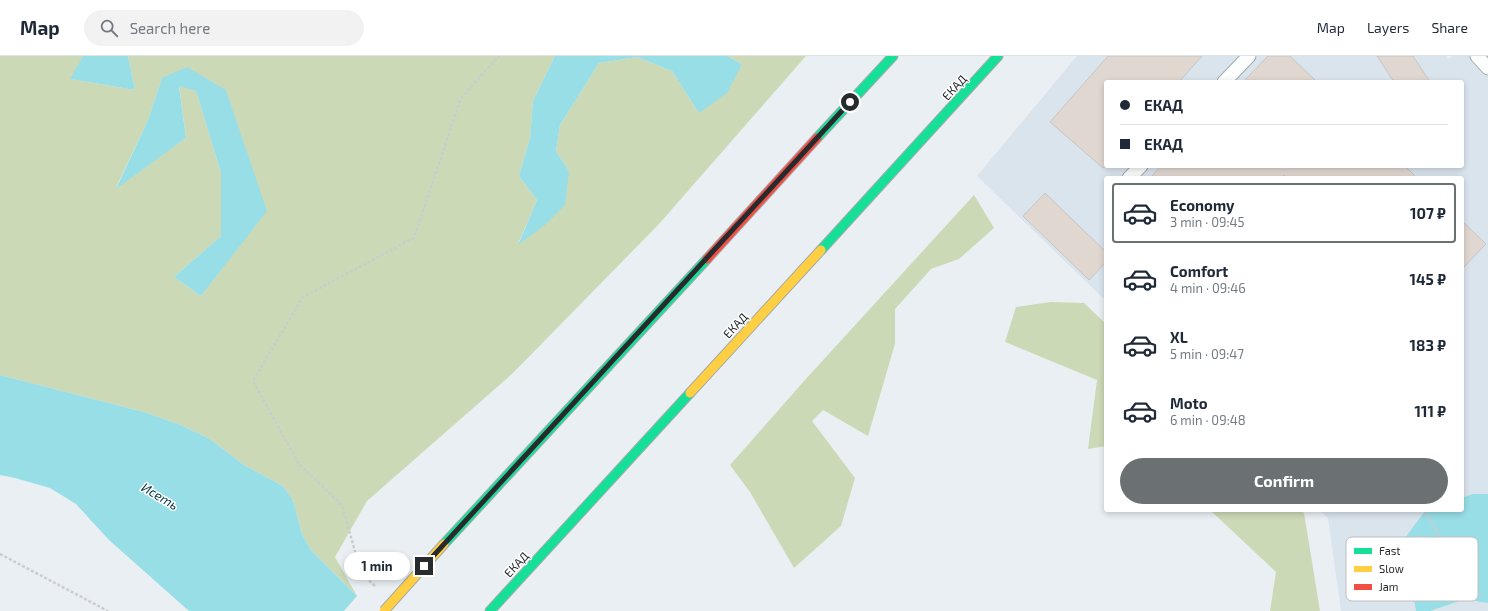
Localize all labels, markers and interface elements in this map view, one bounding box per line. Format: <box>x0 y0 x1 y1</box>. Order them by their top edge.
search box <box>84 10 364 46</box>
text: Map <box>20 16 60 39</box>
icon: search <box>98 17 120 39</box>
text: Search here <box>130 19 210 37</box>
text: Map <box>1317 19 1345 36</box>
text: Layers <box>1367 19 1409 36</box>
text: Share <box>1431 19 1468 36</box>
street label: ЕКАД <box>939 71 969 103</box>
route start <box>841 93 859 111</box>
text: ЕКАД <box>1144 96 1183 114</box>
text: ЕКАД <box>1144 135 1183 153</box>
icon: car <box>1122 195 1158 231</box>
text: Economy <box>1170 196 1235 214</box>
text: 107 ₽ <box>1410 204 1446 222</box>
text: 3 min · 09:45 <box>1170 214 1244 230</box>
icon: car <box>1122 261 1158 297</box>
text: Comfort <box>1170 262 1228 280</box>
text: 145 ₽ <box>1410 270 1446 288</box>
text: 4 min · 09:46 <box>1170 280 1246 296</box>
street label: ЕКАД <box>720 309 750 341</box>
icon: car <box>1122 327 1158 363</box>
text: XL <box>1170 328 1188 346</box>
text: 183 ₽ <box>1410 336 1446 354</box>
text: 5 min · 09:47 <box>1170 346 1244 362</box>
icon: car <box>1122 393 1158 429</box>
text: Moto <box>1170 394 1208 412</box>
text: 111 ₽ <box>1414 402 1446 420</box>
text: 6 min · 09:48 <box>1170 412 1246 428</box>
button: Confirm <box>1120 458 1448 504</box>
water label: Исеть <box>139 479 181 513</box>
legend <box>1346 537 1478 601</box>
text: Fast <box>1379 544 1401 557</box>
street label: ЕКАД <box>501 548 531 580</box>
callout: 1 min <box>344 552 410 580</box>
route end <box>415 557 433 575</box>
text: 1 min <box>361 558 393 574</box>
text: Slow <box>1379 562 1404 575</box>
text: Jam <box>1379 580 1398 593</box>

